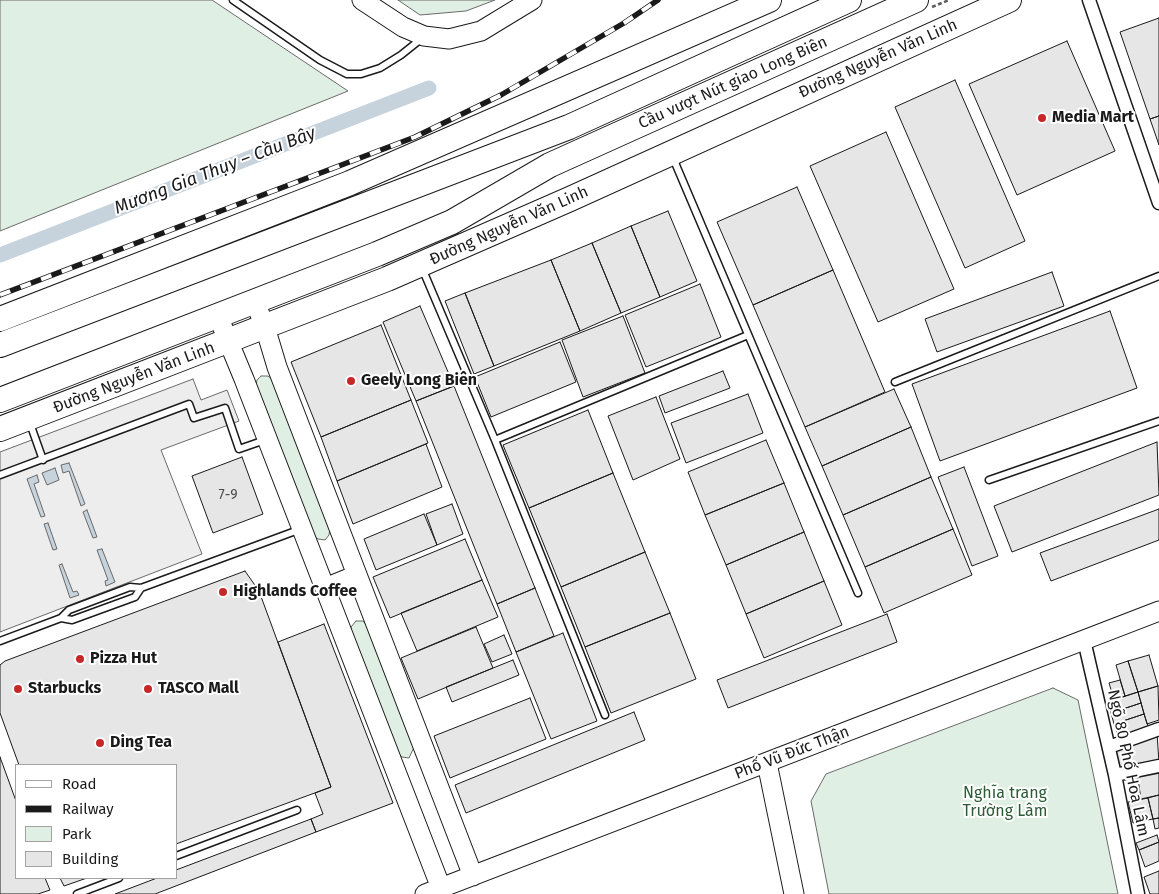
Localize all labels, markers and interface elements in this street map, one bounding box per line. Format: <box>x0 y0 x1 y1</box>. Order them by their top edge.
street label: Đường Nguyễn Văn Linh <box>796 15 960 103</box>
street label: Cầu vượt Nút giao Long Biên <box>636 33 830 133</box>
place label: Media Mart <box>1052 108 1134 128</box>
marker: Media Mart <box>1036 112 1048 124</box>
water label: Mương Gia Thụy – Cầu Bây <box>111 123 319 219</box>
street label: Đường Nguyễn Văn Linh <box>427 182 591 270</box>
street label: Đường Nguyễn Văn Linh <box>50 338 218 418</box>
place label: Geely Long Biên <box>361 371 477 391</box>
marker: Geely Long Biên <box>345 375 357 387</box>
house number: 7-9 <box>218 487 238 503</box>
place label: Highlands Coffee <box>233 582 357 602</box>
marker: Highlands Coffee <box>217 586 229 598</box>
place label: Pizza Hut <box>90 649 157 669</box>
marker: Pizza Hut <box>74 653 86 665</box>
place label: Starbucks <box>28 679 101 699</box>
place label: TASCO Mall <box>158 679 239 699</box>
marker: Starbucks <box>12 683 24 695</box>
marker: TASCO Mall <box>142 683 154 695</box>
street label: Ngõ 80 Phố Hoa Lâm <box>1103 688 1153 838</box>
street label: Phố Vũ Đức Thận <box>732 722 852 784</box>
place label: Ding Tea <box>110 733 172 753</box>
marker: Ding Tea <box>94 737 106 749</box>
legend <box>15 764 178 879</box>
text: Road <box>62 775 97 793</box>
park label: Nghĩa trang Trường Lâm <box>963 784 1047 822</box>
text: Railway <box>62 800 114 818</box>
text: Park <box>62 825 92 843</box>
text: Building <box>62 850 118 868</box>

